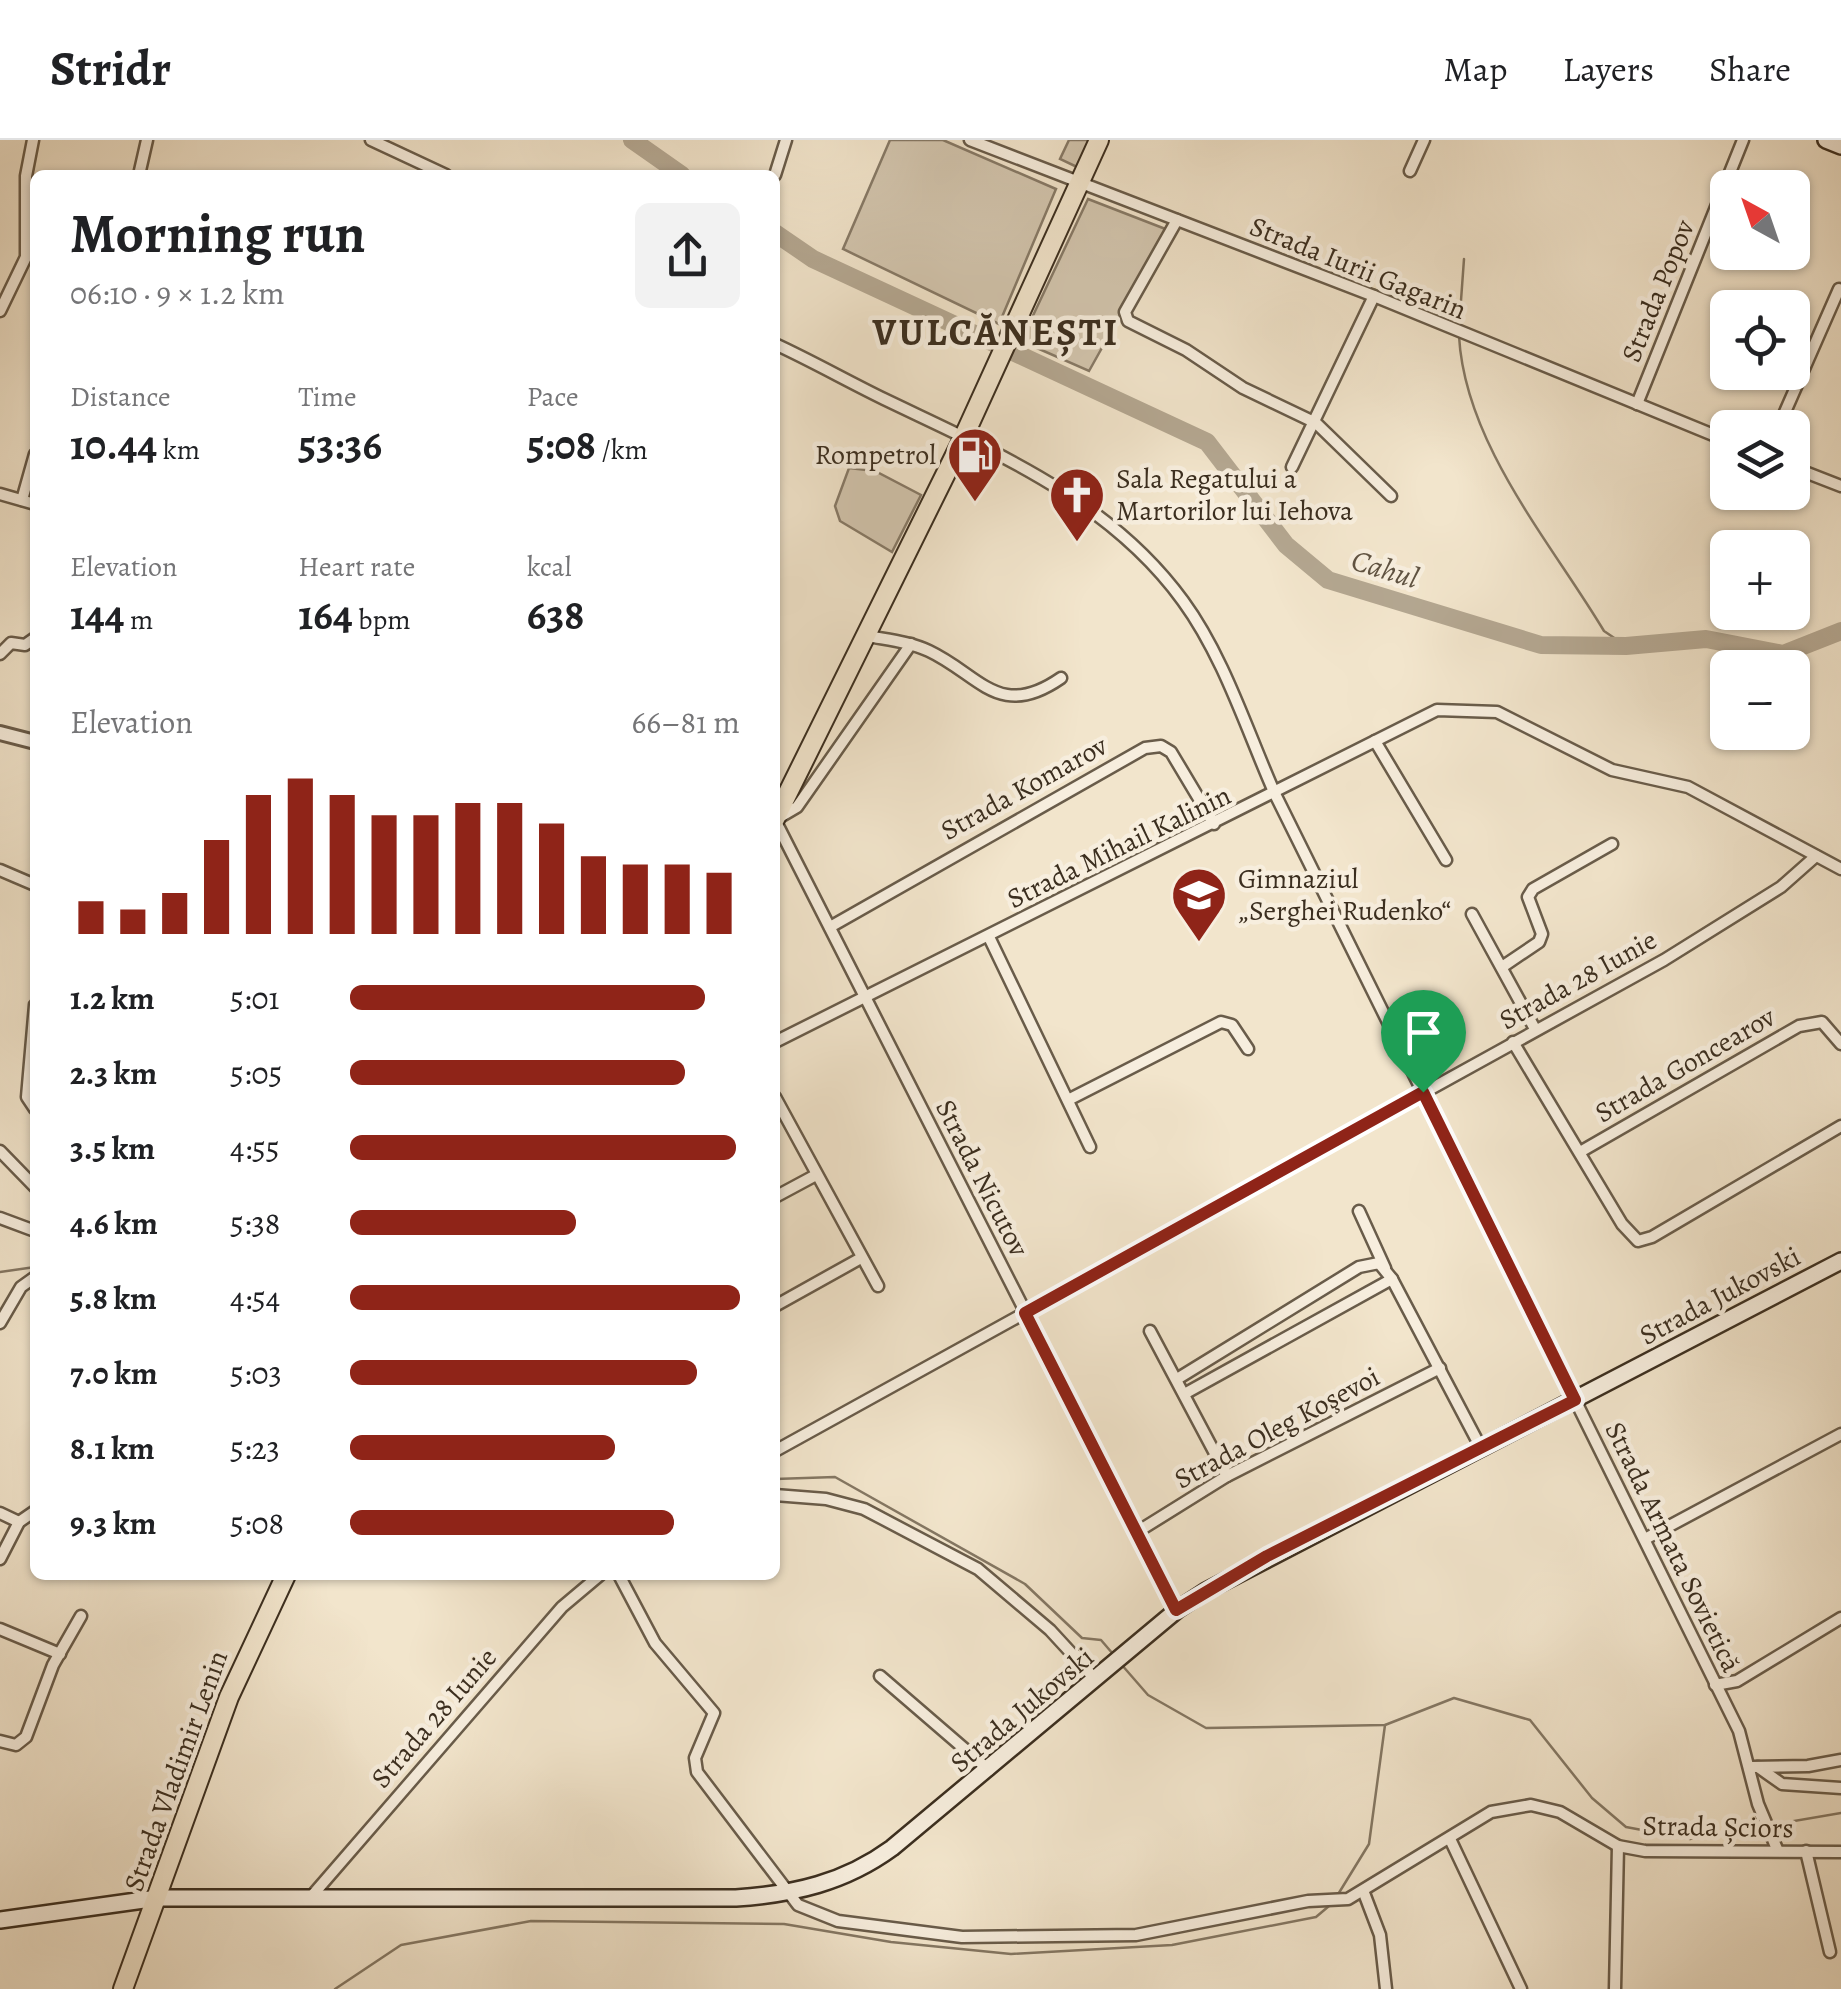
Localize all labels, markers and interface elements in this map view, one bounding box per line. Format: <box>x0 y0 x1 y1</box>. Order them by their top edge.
text: Stridr <box>50 36 171 102</box>
text: Map <box>1443 45 1507 93</box>
text: Layers <box>1562 45 1654 93</box>
text: Share <box>1709 45 1791 93</box>
north arrow <box>1710 170 1810 270</box>
map controls <box>1710 170 1810 750</box>
text: Morning run <box>70 196 365 271</box>
button: share <box>635 203 740 308</box>
street label: Strada Iurii Gagarin <box>1244 207 1472 329</box>
street label: Strada Popov <box>1612 214 1704 368</box>
text: 06:10 · 9 × 1.2 km <box>70 271 285 315</box>
button: locate <box>1710 290 1810 390</box>
district label: VULCĂNEȘTI <box>871 306 1120 358</box>
text: Distance <box>70 378 170 416</box>
text: Time <box>298 378 357 416</box>
text: Pace <box>527 378 579 416</box>
button: layers <box>1710 410 1810 510</box>
text: 10.44 <box>70 416 157 473</box>
text: 53:36 <box>298 416 382 473</box>
text: 5:08 <box>527 416 596 473</box>
fuel station icon: Rompetrol <box>945 425 1005 504</box>
text: km <box>157 431 200 469</box>
text: /km <box>596 431 648 469</box>
place label: Rompetrol <box>815 436 936 474</box>
place label: Sala Regatului a Martorilor lui Iehova <box>1116 460 1353 530</box>
church icon: Sala Regatului a Martorilor lui Iehova <box>1047 465 1107 544</box>
button: + <box>1710 530 1810 630</box>
water label: Cahul <box>1347 540 1424 598</box>
text: Elevation <box>70 548 177 586</box>
text: Heart rate <box>298 548 415 586</box>
text: kcal <box>527 548 572 586</box>
text: 144 <box>70 586 125 643</box>
text: 164 <box>298 586 353 643</box>
text: 638 <box>527 586 585 643</box>
text: m <box>125 601 153 639</box>
text: bpm <box>353 601 411 639</box>
button: − <box>1710 650 1810 750</box>
text: Elevation <box>70 700 193 744</box>
text: 66–81 m <box>632 700 740 744</box>
street label: Strada Komarov <box>934 726 1114 849</box>
street label: Strada Mihail Kalinin <box>1001 776 1237 918</box>
place label: Gimnaziul „Serghei Rudenko“ <box>1238 860 1451 930</box>
school or university icon: Gimnaziul „Serghei Rudenko“ <box>1169 865 1229 944</box>
street label: Strada 28 Iunie <box>1492 921 1664 1039</box>
text: 1.2 km <box>70 976 155 1020</box>
text: 5:01 <box>230 976 279 1020</box>
pin <box>1381 990 1466 1093</box>
street label: Strada Goncearov <box>1588 998 1782 1132</box>
icon: arrive <box>1396 1005 1451 1060</box>
text: 2.3 km <box>70 1051 157 1095</box>
text: 5:05 <box>230 1051 282 1095</box>
street label: Strada Nicutov <box>926 1093 1038 1263</box>
text: 3.5 km <box>70 1126 155 1170</box>
text: 4:55 <box>230 1126 280 1170</box>
text: 4.6 km <box>70 1201 158 1245</box>
text: 5:38 <box>230 1201 280 1245</box>
street label: Strada Jukovski <box>1633 1238 1807 1354</box>
text: 5.8 km <box>70 1276 157 1320</box>
text: 4:54 <box>230 1276 280 1320</box>
text: 7.0 km <box>70 1351 158 1395</box>
text: 5:03 <box>230 1351 282 1395</box>
street label: Strada Oleg Koşevoi <box>1168 1358 1386 1498</box>
street label: Strada Armata Sovietică <box>1596 1415 1750 1679</box>
text: 8.1 km <box>70 1426 155 1470</box>
text: 5:23 <box>230 1426 280 1470</box>
text: 9.3 km <box>70 1501 156 1545</box>
text: 5:08 <box>230 1501 284 1545</box>
street label: Strada Jukovski <box>942 1639 1102 1781</box>
street label: Strada 28 Iunie <box>362 1640 506 1796</box>
street label: Strada Vladimir Lenin <box>115 1645 237 1897</box>
street label: Strada Șciors <box>1642 1807 1794 1847</box>

